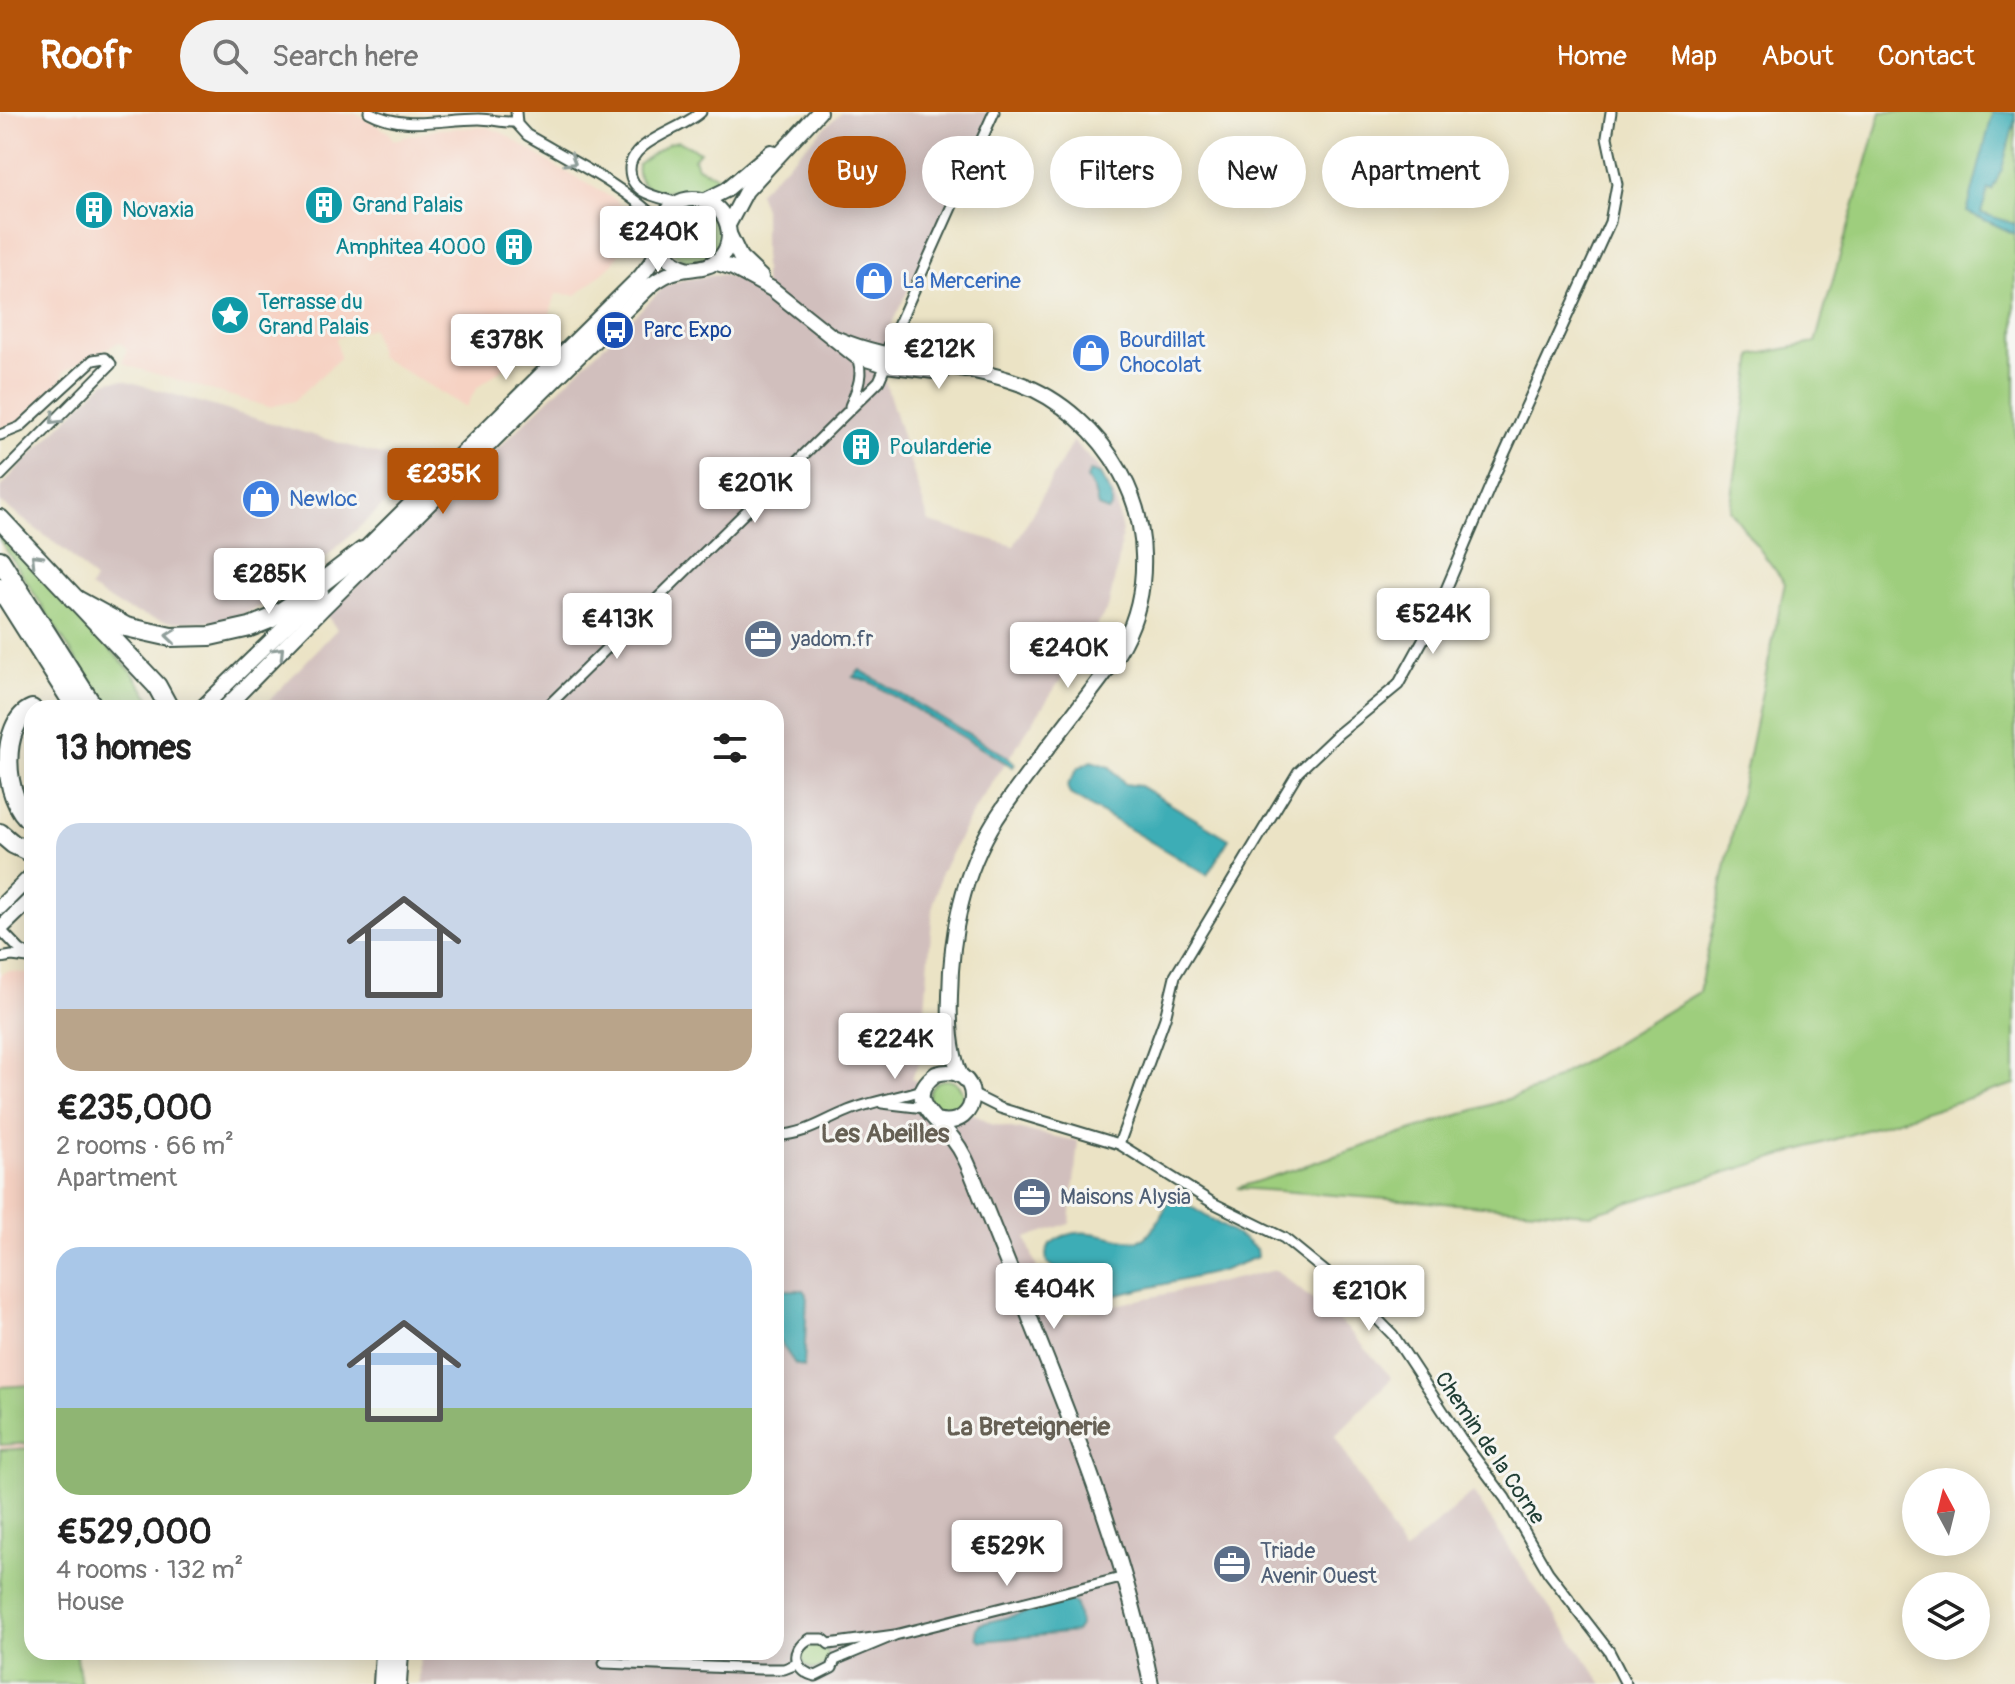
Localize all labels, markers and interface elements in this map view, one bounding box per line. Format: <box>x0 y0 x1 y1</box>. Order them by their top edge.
search box <box>180 20 740 92</box>
text: Roofr <box>40 32 132 80</box>
icon: search <box>208 34 252 78</box>
text: Search here <box>272 38 418 75</box>
text: Home <box>1556 39 1627 74</box>
text: Map <box>1671 39 1717 74</box>
text: About <box>1761 39 1834 74</box>
text: Contact <box>1878 39 1975 74</box>
chip: Buy <box>808 136 906 208</box>
chip: Rent <box>922 136 1034 208</box>
chip: Filters <box>1050 136 1182 208</box>
chip: New <box>1198 136 1306 208</box>
chip: Apartment <box>1322 136 1509 208</box>
one-way arrow <box>562 151 577 167</box>
building icon: Grand Palais <box>303 184 345 226</box>
building icon: Novaxia <box>73 189 115 231</box>
place label: Grand Palais <box>352 191 463 219</box>
place label: Novaxia <box>122 196 194 224</box>
pin: €240K <box>602 206 714 274</box>
text: €240K <box>618 216 698 248</box>
building icon: Amphitea 4000 <box>493 226 535 268</box>
place label: Amphitea 4000 <box>335 233 486 261</box>
shop icon: La Mercerine <box>853 260 895 302</box>
place label: La Mercerine <box>902 267 1021 295</box>
place label: Terrasse du Grand Palais <box>258 288 369 341</box>
place icon: Terrasse du Grand Palais <box>209 294 251 336</box>
bus stop icon: Parc Expo <box>594 309 636 351</box>
pin: €378K <box>450 314 562 382</box>
place label: Parc Expo <box>643 316 732 344</box>
pin: €212K <box>883 323 995 391</box>
text: €378K <box>469 324 543 356</box>
place label: Bourdillat Chocolat <box>1119 326 1205 379</box>
shop icon: Bourdillat Chocolat <box>1070 332 1112 374</box>
text: €212K <box>903 333 975 365</box>
one-way arrow <box>50 410 65 424</box>
building icon: Poularderie <box>840 426 882 468</box>
place label: Poularderie <box>889 433 992 461</box>
pin: €235K <box>387 448 499 516</box>
pin: €201K <box>699 457 811 525</box>
text: €235K <box>405 458 481 490</box>
text: €201K <box>717 467 793 499</box>
shop icon: Newloc <box>240 478 282 520</box>
place label: Newloc <box>289 485 358 513</box>
pin: €285K <box>213 548 325 616</box>
one-way arrow <box>31 554 45 568</box>
text: €285K <box>232 558 306 590</box>
pin: €524K <box>1377 588 1489 656</box>
pin: €413K <box>561 593 673 661</box>
text: €524K <box>1395 598 1471 630</box>
text: €413K <box>581 603 653 635</box>
office icon: yadom.fr <box>742 618 784 660</box>
pin: €240K <box>1012 622 1124 690</box>
place label: yadom.fr <box>790 625 873 653</box>
one-way arrow <box>164 628 177 645</box>
text: €240K <box>1028 632 1108 664</box>
one-way arrow <box>270 647 285 661</box>
icon: filters <box>708 726 752 770</box>
text: 13 homes <box>56 727 191 770</box>
icon: home <box>332 875 476 1019</box>
pin: €224K <box>839 1013 951 1081</box>
text: €224K <box>857 1023 934 1055</box>
text: €235,000 <box>56 1087 212 1130</box>
district label: Les Abeilles <box>821 1118 950 1150</box>
text: 2 rooms · 66 m² <box>56 1130 234 1162</box>
text: Apartment <box>56 1162 177 1194</box>
office icon: Maisons Alysia <box>1011 1176 1053 1218</box>
place label: Maisons Alysia <box>1060 1183 1191 1211</box>
pin: €404K <box>998 1263 1110 1331</box>
pin: €210K <box>1313 1265 1425 1333</box>
text: €404K <box>1014 1273 1094 1305</box>
text: €210K <box>1331 1275 1407 1307</box>
icon: home <box>332 1299 476 1443</box>
street label: Chemin de la Corne <box>1429 1366 1552 1530</box>
district label: La Breteignerie <box>946 1411 1111 1443</box>
north arrow <box>1902 1468 1990 1556</box>
map controls <box>1902 1468 1990 1660</box>
text: €529,000 <box>56 1511 212 1554</box>
pin: €529K <box>951 1520 1063 1588</box>
text: €529K <box>970 1530 1044 1562</box>
place label: Triade Avenir Ouest <box>1260 1537 1377 1590</box>
office icon: Triade Avenir Ouest <box>1211 1543 1253 1585</box>
text: 4 rooms · 132 m² <box>56 1554 244 1586</box>
button: layers <box>1902 1572 1990 1660</box>
text: House <box>56 1586 124 1618</box>

